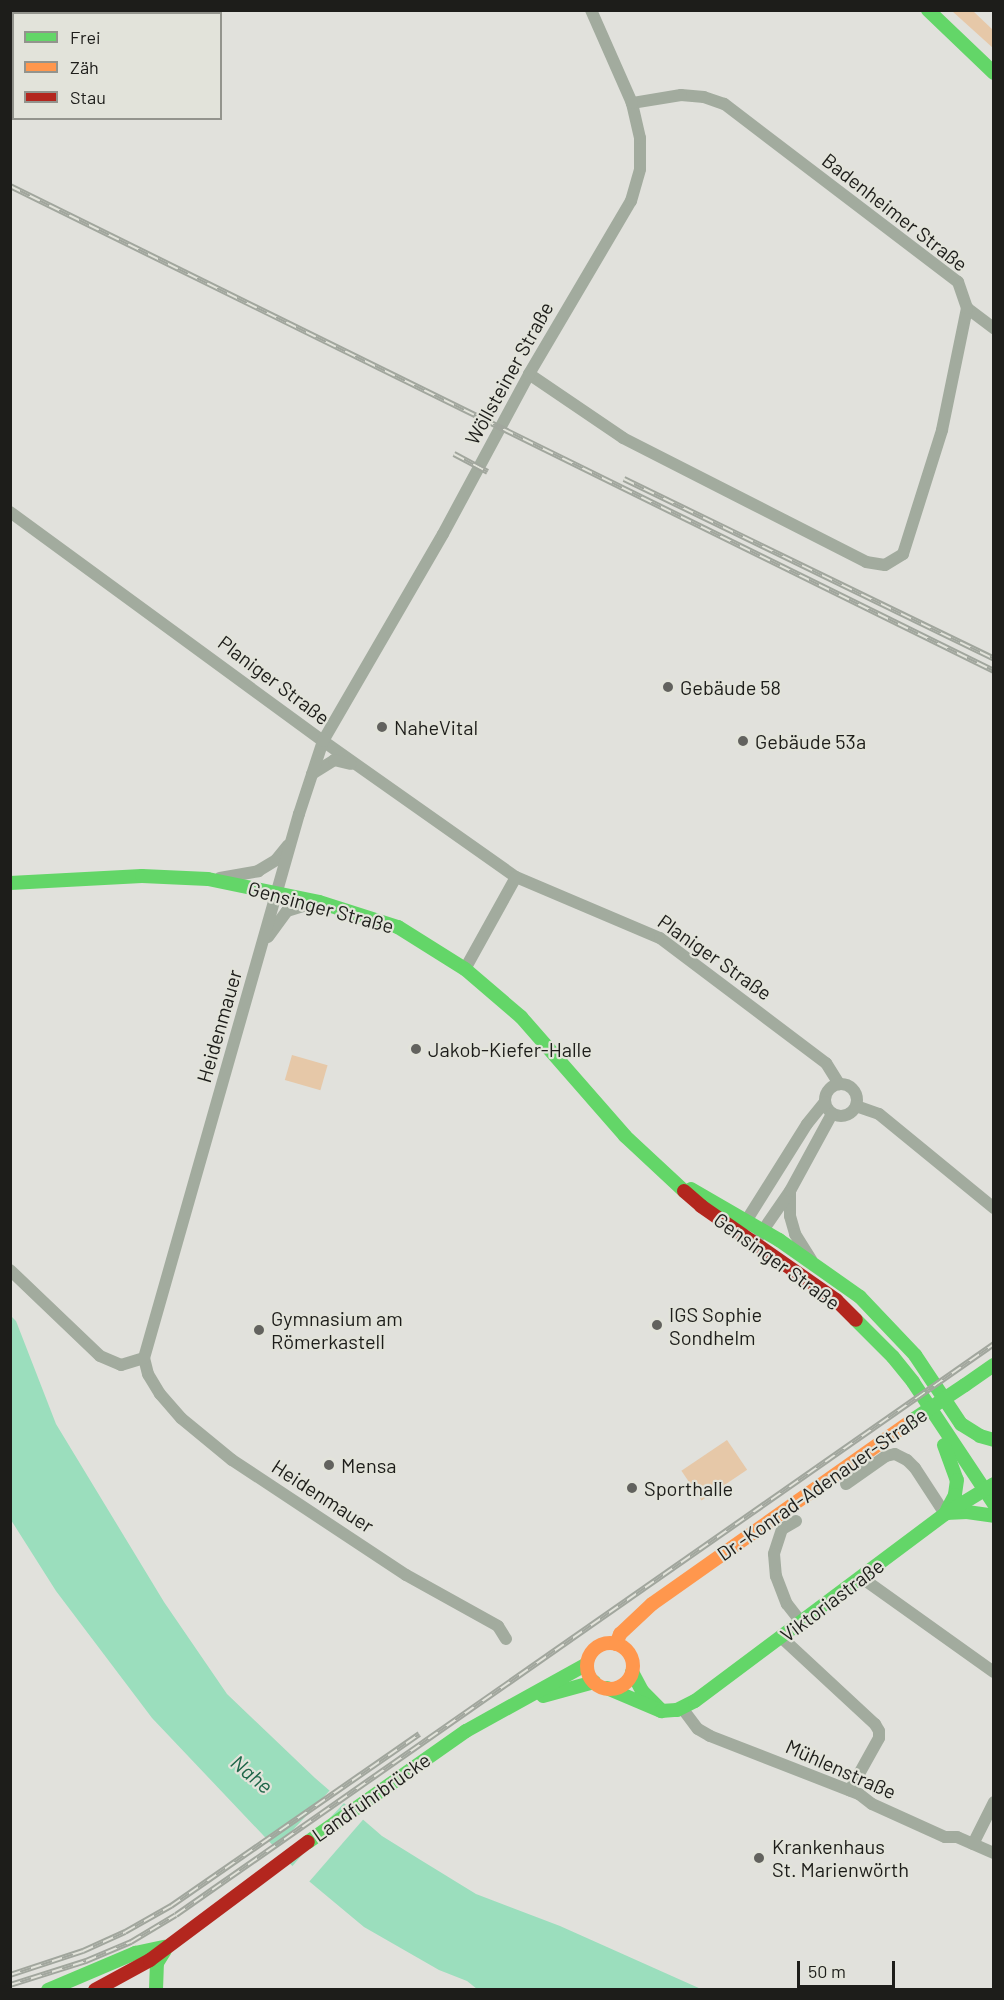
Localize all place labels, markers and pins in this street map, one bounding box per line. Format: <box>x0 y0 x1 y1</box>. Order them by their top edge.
place label: Gebäude 58 <box>680 675 781 699</box>
marker: Gebäude 58 <box>661 680 675 694</box>
place label: NaheVital <box>394 715 478 739</box>
marker: NaheVital <box>375 720 389 734</box>
place label: Gebäude 53a <box>755 729 866 753</box>
marker: Gebäude 53a <box>736 734 750 748</box>
place label: Jakob-Kiefer-Halle <box>428 1037 592 1061</box>
marker: Jakob-Kiefer-Halle <box>409 1042 423 1056</box>
place label: IGS Sophie Sondhelm <box>669 1302 762 1349</box>
place label: Gymnasium am Römerkastell <box>271 1306 403 1353</box>
marker: IGS Sophie Sondhelm <box>650 1318 664 1332</box>
marker: Gymnasium am Römerkastell <box>252 1323 266 1337</box>
place label: Mensa <box>341 1453 397 1477</box>
marker: Mensa <box>322 1458 336 1472</box>
place label: Sporthalle <box>644 1476 733 1500</box>
marker: Sporthalle <box>625 1481 639 1495</box>
place label: Krankenhaus St. Marienwörth <box>772 1834 909 1881</box>
marker: Krankenhaus St. Marienwörth <box>750 1849 768 1867</box>

